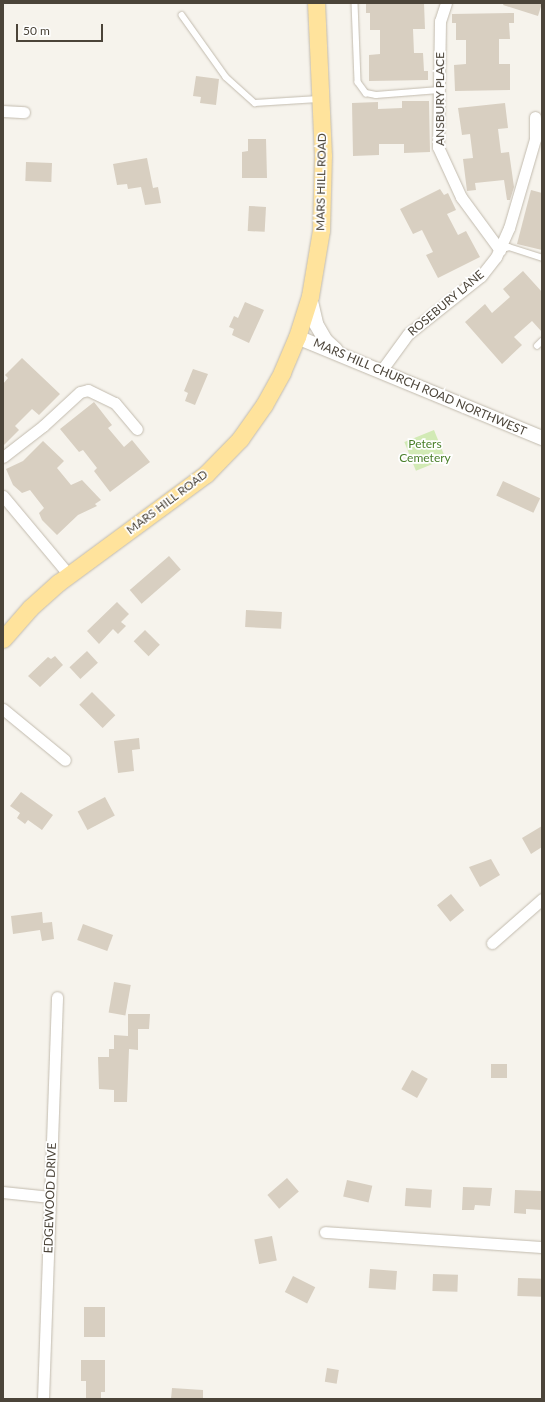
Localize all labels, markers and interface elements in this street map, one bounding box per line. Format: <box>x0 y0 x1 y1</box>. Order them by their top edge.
scale bar <box>18 16 105 42</box>
text: 50 m <box>23 23 50 38</box>
street label: ANSBURY PLACE <box>433 52 447 146</box>
street label: MARS HILL ROAD <box>313 133 329 231</box>
street label: ROSEBURY LANE <box>405 267 487 339</box>
street label: MARS HILL CHURCH ROAD NORTHWEST <box>311 335 529 439</box>
park label: Peters Cemetery <box>399 437 451 465</box>
street label: MARS HILL ROAD <box>123 467 211 537</box>
street label: EDGEWOOD DRIVE <box>41 1143 59 1253</box>

